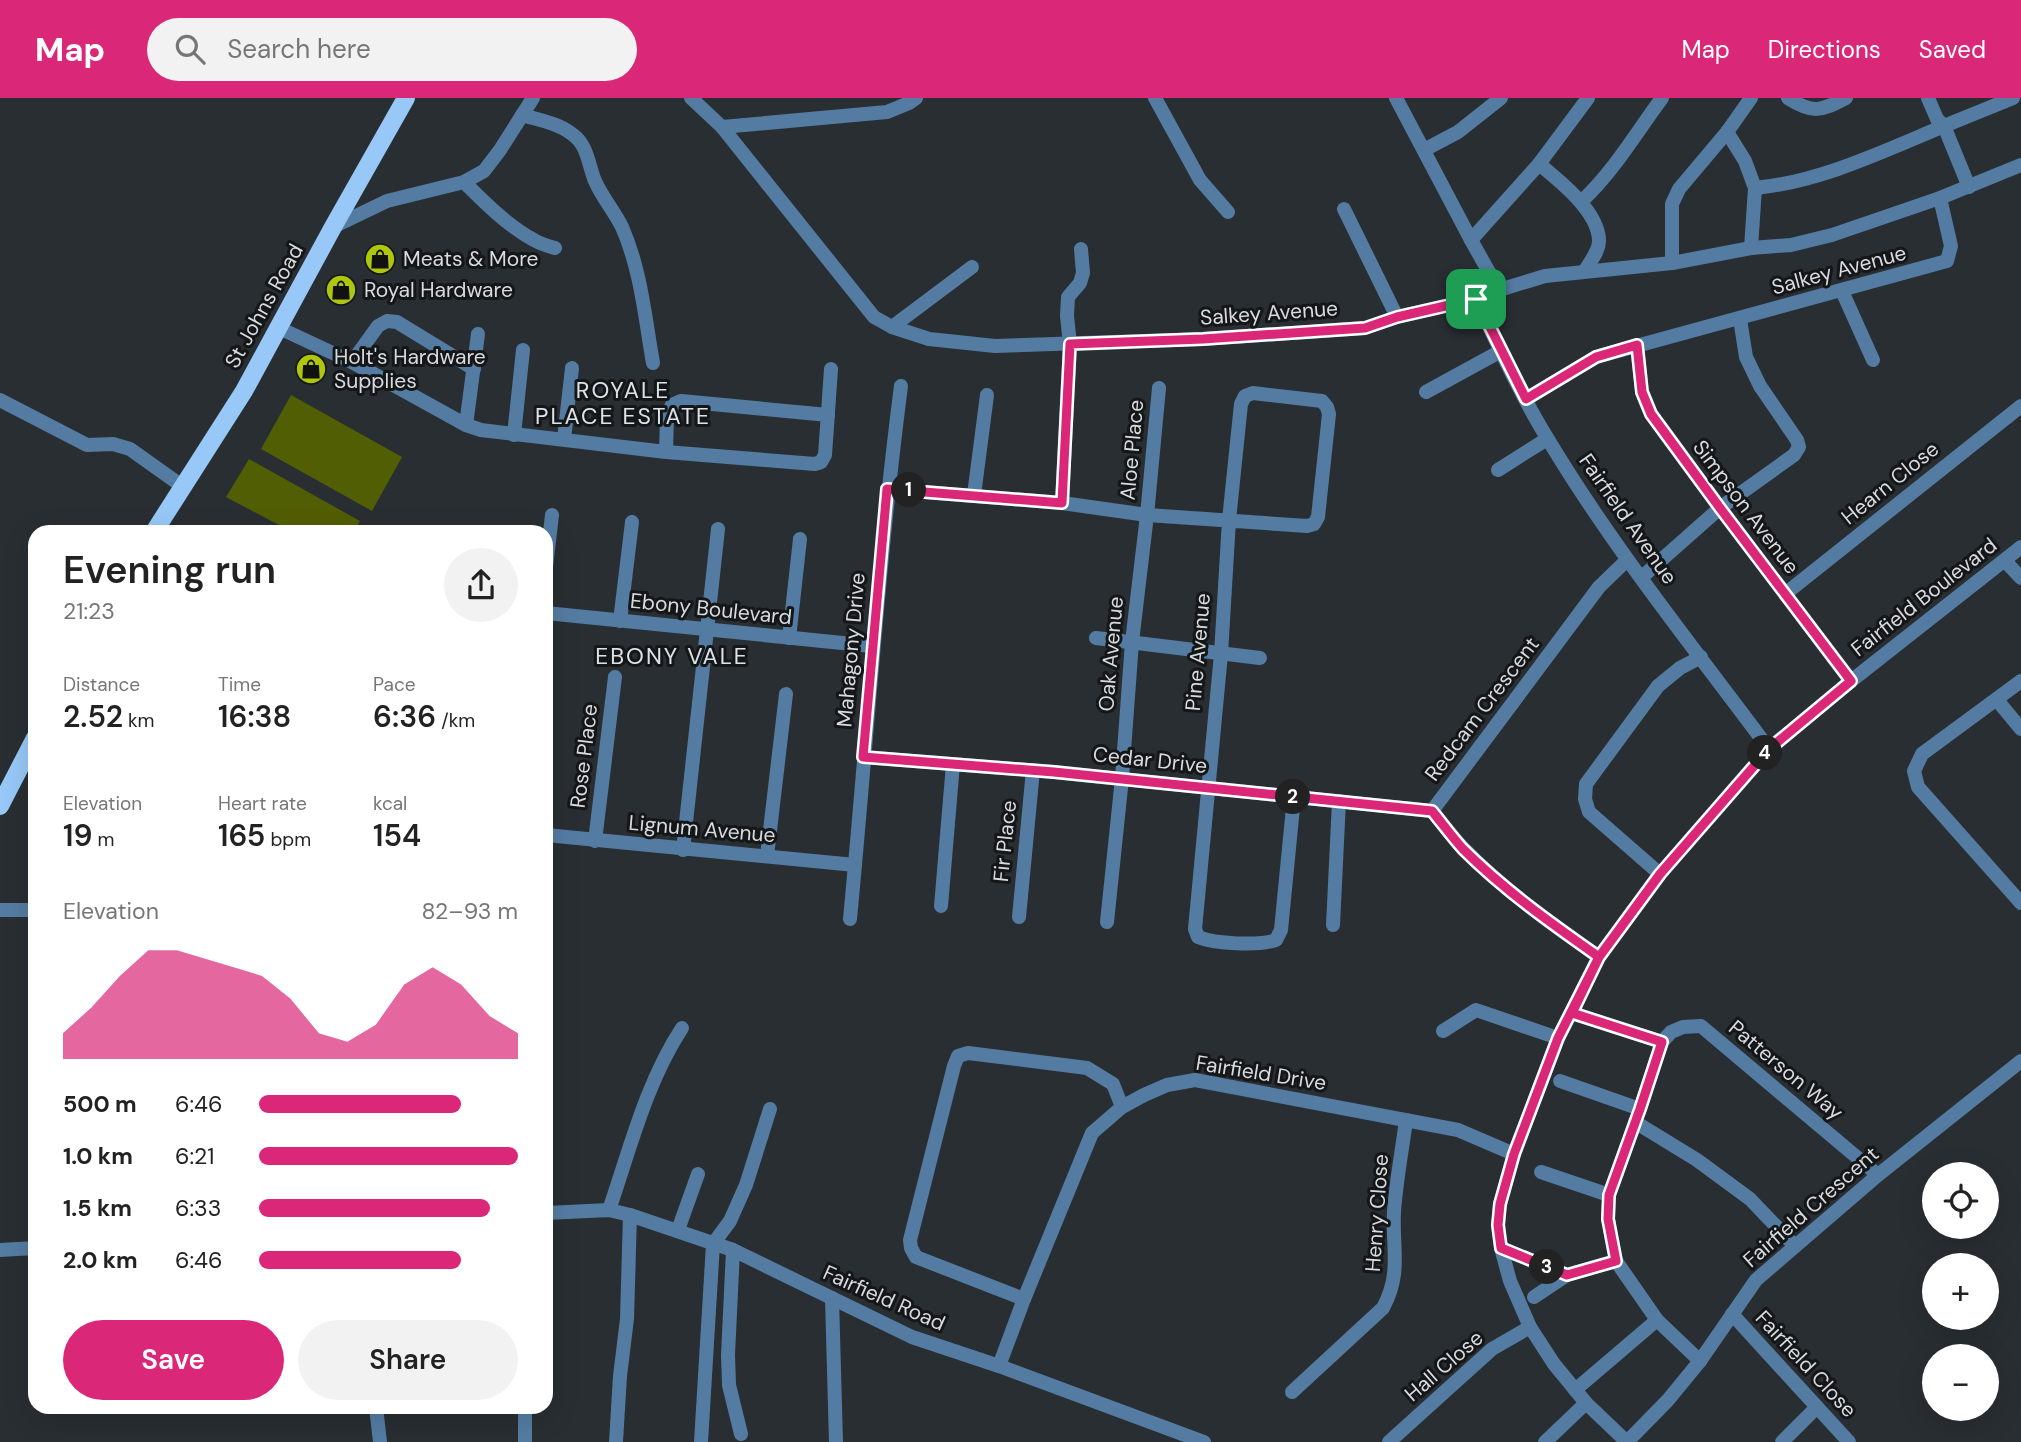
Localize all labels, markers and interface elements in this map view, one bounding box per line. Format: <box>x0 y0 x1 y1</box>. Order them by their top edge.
search box <box>147 18 637 81</box>
text: Map <box>35 28 105 71</box>
icon: search <box>171 30 209 68</box>
text: Search here <box>227 32 371 66</box>
text: Map <box>1682 34 1730 65</box>
text: Directions <box>1768 34 1881 65</box>
text: Saved <box>1919 34 1986 65</box>
street label: St Johns Road <box>218 239 310 373</box>
street label: Salkey Avenue <box>1769 239 1909 301</box>
shop icon: Meats & More <box>363 242 397 276</box>
place label: Meats & More <box>403 245 539 273</box>
pin <box>1446 269 1506 329</box>
shop icon: Royal Hardware <box>324 273 358 307</box>
place label: Royal Hardware <box>364 276 513 304</box>
icon: arrive <box>1457 280 1495 318</box>
street label: Salkey Avenue <box>1199 294 1339 332</box>
place label: Holt's Hardware Supplies <box>334 343 486 395</box>
shop icon: Holt's Hardware Supplies <box>294 352 328 386</box>
district label: ROYALE PLACE ESTATE <box>535 375 711 431</box>
street label: Aloe Place <box>1114 398 1150 501</box>
street label: Simpson Avenue <box>1686 434 1806 580</box>
street label: Hearn Close <box>1835 435 1945 531</box>
street label: Fairfield Avenue <box>1573 448 1683 590</box>
pin: 1 <box>892 472 926 508</box>
text: 1 <box>905 477 912 502</box>
street label: Fairfield Boulevard <box>1845 531 2003 663</box>
text: Evening run <box>63 545 276 595</box>
button: share <box>444 548 518 622</box>
street label: Mahagony Drive <box>830 571 872 728</box>
street label: Ebony Boulevard <box>629 587 793 631</box>
street label: Pine Avenue <box>1179 592 1217 712</box>
street label: Oak Avenue <box>1092 595 1130 713</box>
text: 21:23 <box>63 596 115 626</box>
street label: Redcam Crescent <box>1419 631 1545 787</box>
district label: EBONY VALE <box>595 641 749 671</box>
text: Distance <box>63 672 140 697</box>
text: Time <box>218 672 261 697</box>
text: Pace <box>373 672 416 697</box>
text: 2.52 <box>63 697 123 736</box>
text: 16:38 <box>218 697 291 736</box>
text: 6:36 <box>373 697 436 736</box>
street label: Rose Place <box>564 702 604 810</box>
text: km <box>123 708 155 733</box>
text: /km <box>436 708 475 733</box>
pin: 4 <box>1748 736 1782 770</box>
street label: Cedar Drive <box>1092 740 1209 780</box>
text: 4 <box>1758 740 1771 765</box>
pin: 2 <box>1276 780 1310 814</box>
text: 2 <box>1287 784 1298 809</box>
text: Elevation <box>63 791 142 816</box>
text: Heart rate <box>218 791 307 816</box>
text: kcal <box>373 791 407 816</box>
street label: Fir Place <box>987 799 1023 883</box>
street label: Lignum Avenue <box>627 809 777 849</box>
text: 19 <box>63 816 92 855</box>
text: 165 <box>218 816 265 855</box>
text: 154 <box>373 816 421 855</box>
text: m <box>92 827 114 852</box>
text: bpm <box>265 827 311 852</box>
text: Elevation <box>63 896 159 926</box>
text: 82–93 m <box>422 896 518 926</box>
street label: Patterson Way <box>1723 1014 1849 1126</box>
street label: Fairfield Drive <box>1194 1049 1328 1097</box>
text: 500 m <box>63 1089 137 1119</box>
text: 6:46 <box>175 1089 223 1119</box>
street label: Fairfield Crescent <box>1737 1140 1885 1274</box>
text: 1.0 km <box>63 1141 133 1171</box>
text: 6:21 <box>175 1141 215 1171</box>
street label: Henry Close <box>1359 1153 1395 1273</box>
map controls <box>1922 1162 1999 1421</box>
button: locate <box>1922 1162 1999 1239</box>
text: 1.5 km <box>63 1193 132 1223</box>
text: 6:33 <box>175 1193 221 1223</box>
text: 2.0 km <box>63 1245 138 1275</box>
text: 6:46 <box>175 1245 223 1275</box>
pin: 3 <box>1530 1250 1564 1284</box>
button: + <box>1922 1253 1999 1330</box>
text: 3 <box>1541 1254 1552 1279</box>
street label: Fairfield Road <box>819 1259 949 1337</box>
street label: Fairfield Close <box>1749 1304 1863 1424</box>
button: Save <box>63 1320 284 1400</box>
button: Share <box>298 1320 518 1400</box>
street label: Hall Close <box>1399 1324 1489 1408</box>
button: − <box>1922 1344 1999 1421</box>

